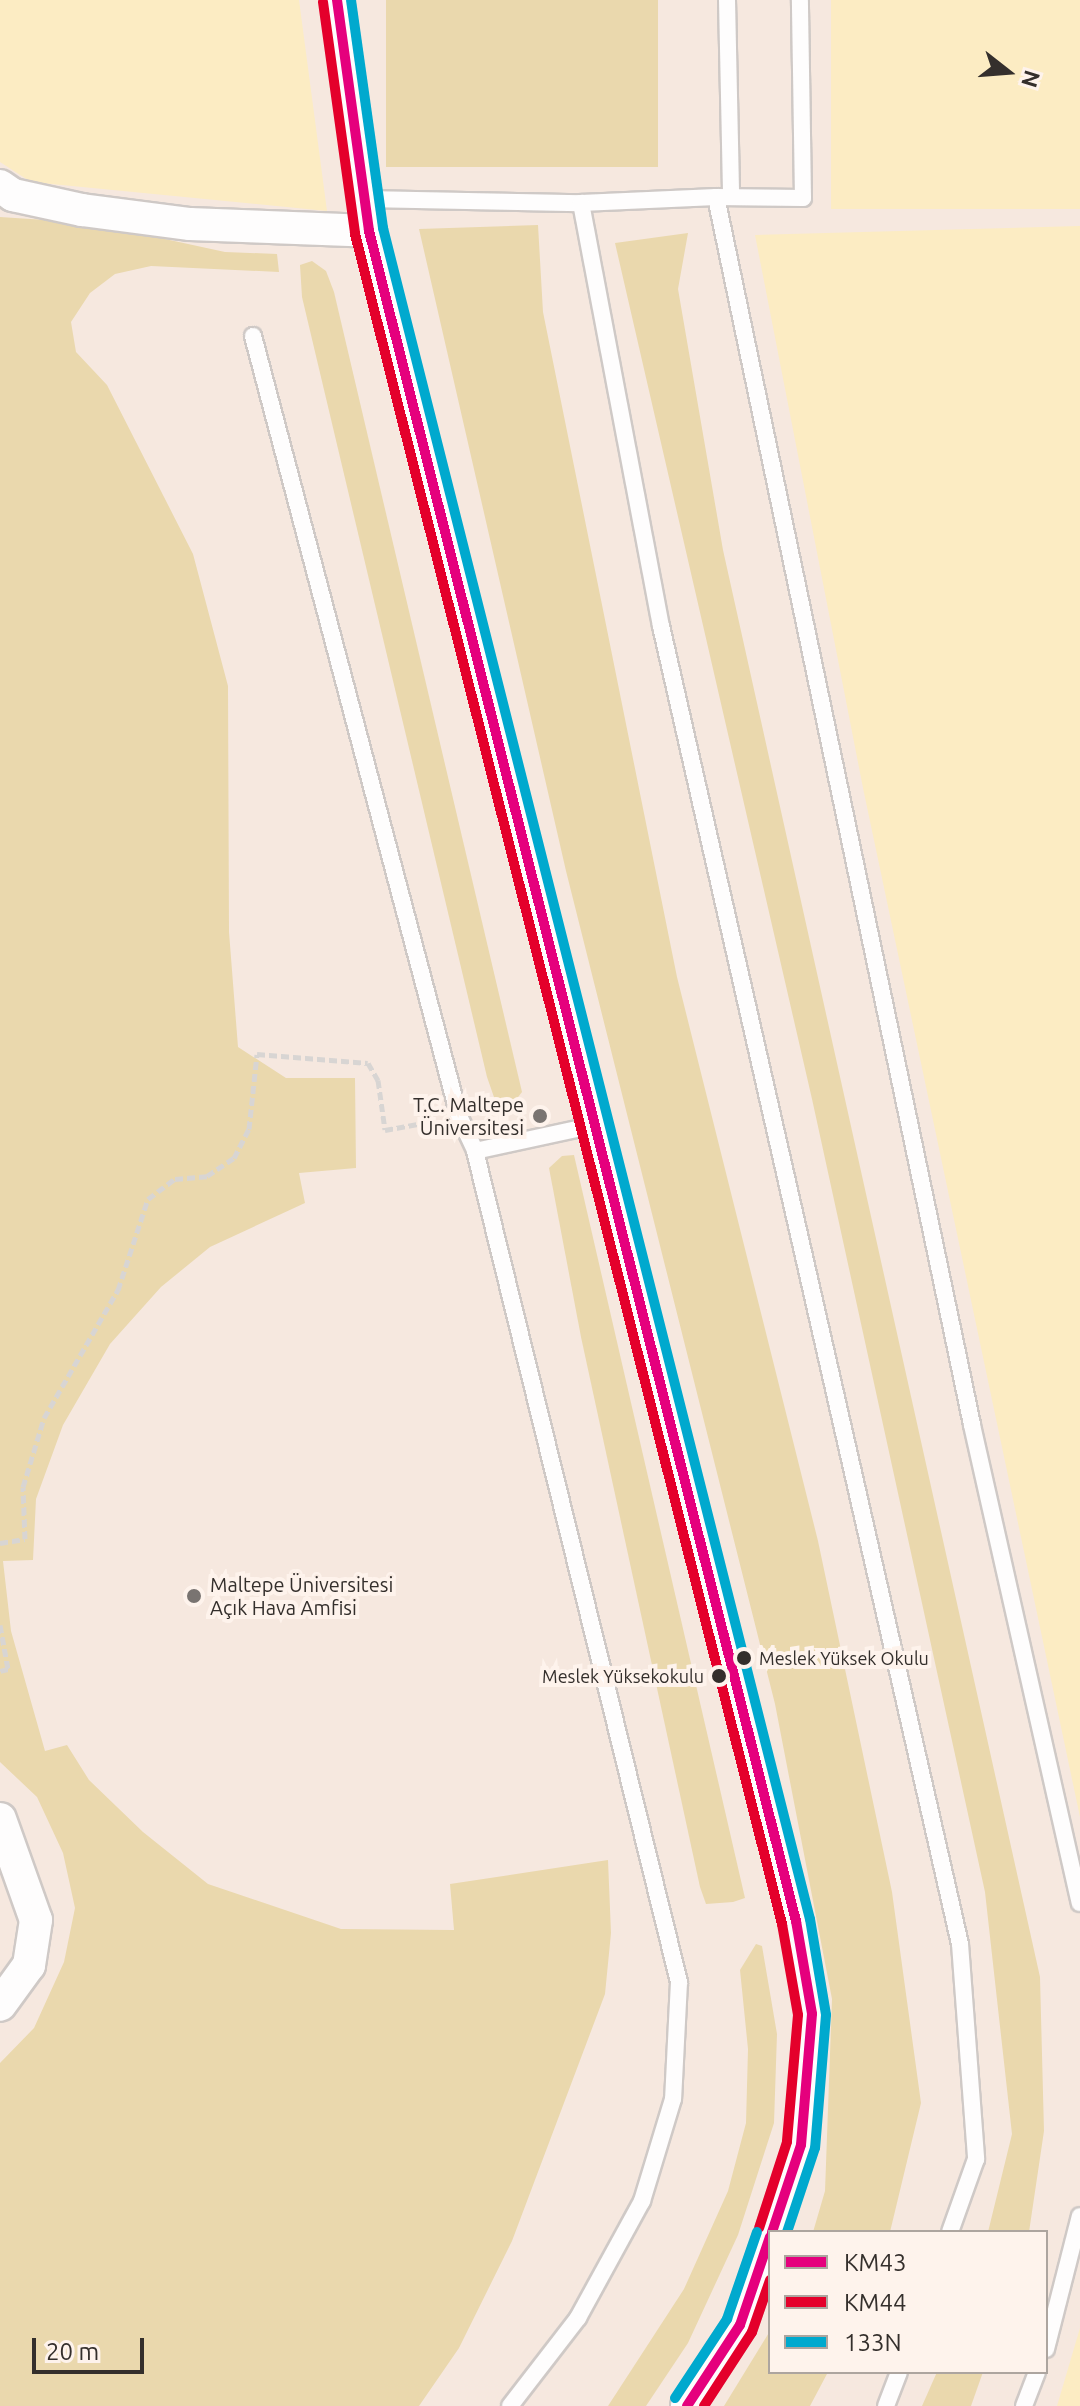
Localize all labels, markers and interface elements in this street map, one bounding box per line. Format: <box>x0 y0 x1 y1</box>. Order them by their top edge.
north arrow <box>968 32 1048 112</box>
text: N <box>1017 68 1046 91</box>
place label: T.C. Maltepe Üniversitesi <box>413 1092 524 1139</box>
marker: T.C. Maltepe Üniversitesi <box>531 1107 549 1125</box>
place label: Maltepe Üniversitesi Açık Hava Amfisi <box>210 1572 393 1619</box>
marker: Maltepe Üniversitesi Açık Hava Amfisi <box>185 1587 203 1605</box>
place label: Meslek Yüksek Okulu <box>759 1647 929 1669</box>
marker: Meslek Yüksek Okulu <box>736 1650 752 1666</box>
place label: Meslek Yüksekokulu <box>542 1665 704 1687</box>
marker: Meslek Yüksekokulu <box>711 1668 727 1684</box>
legend <box>768 2230 1048 2374</box>
text: KM43 <box>844 2249 907 2276</box>
text: KM44 <box>844 2289 907 2316</box>
scale bar <box>36 2322 148 2372</box>
text: 133N <box>844 2329 902 2356</box>
text: 20 m <box>46 2338 99 2365</box>

